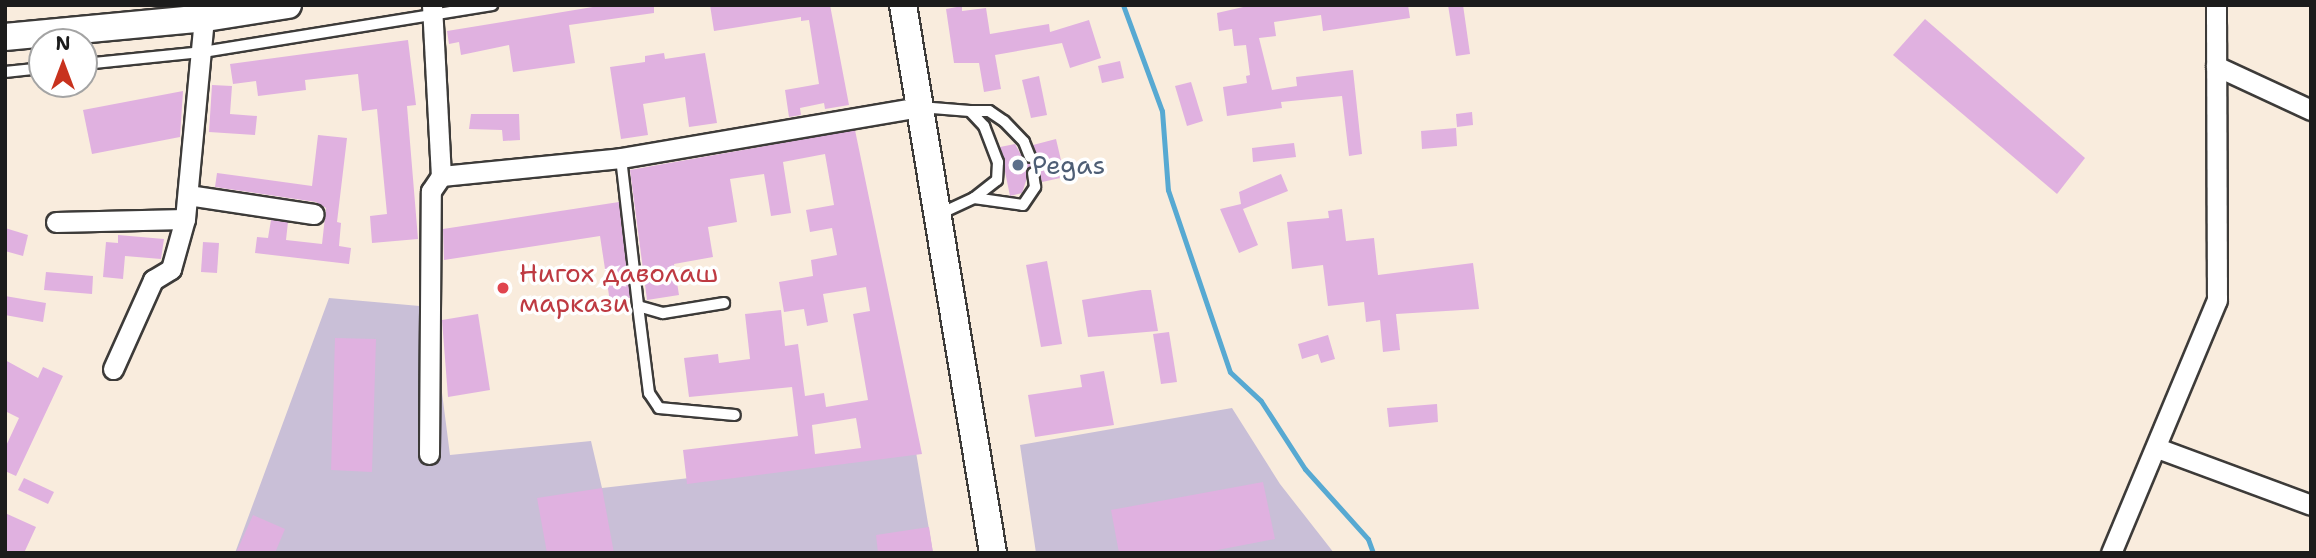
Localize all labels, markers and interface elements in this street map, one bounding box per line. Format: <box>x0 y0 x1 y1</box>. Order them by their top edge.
north arrow <box>28 28 98 98</box>
text: N <box>55 31 71 56</box>
place label: Pegas <box>1032 149 1105 181</box>
marker: Pegas <box>1010 157 1026 173</box>
place label: Нигох даволаш маркази <box>519 257 718 318</box>
marker: Нигох даволаш маркази <box>493 278 513 298</box>

